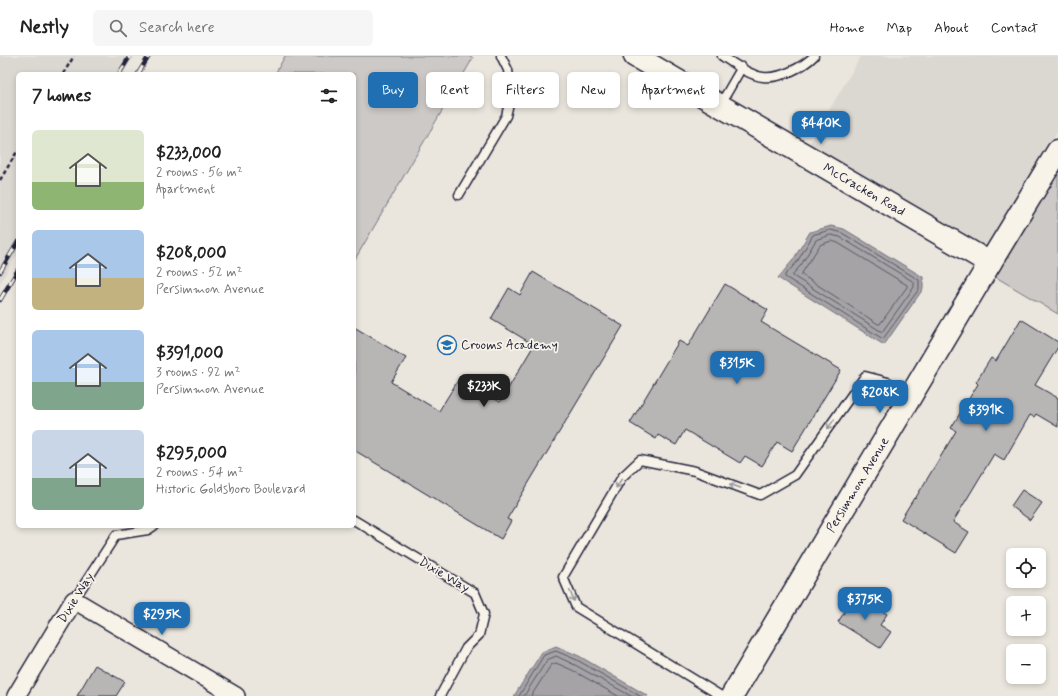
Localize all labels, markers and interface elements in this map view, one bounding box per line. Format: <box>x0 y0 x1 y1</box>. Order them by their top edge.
search box <box>93 10 373 46</box>
text: Nestly <box>20 15 69 40</box>
icon: search <box>107 17 129 39</box>
text: Search here <box>139 18 215 38</box>
text: Home <box>830 19 864 37</box>
text: Map <box>886 19 912 37</box>
text: About <box>934 19 969 37</box>
text: Contact <box>991 19 1038 37</box>
chip: Buy <box>368 72 418 108</box>
chip: Rent <box>426 72 484 108</box>
chip: Filters <box>492 72 559 108</box>
chip: New <box>567 72 620 108</box>
chip: Apartment <box>628 72 719 108</box>
text: 7 homes <box>32 85 91 107</box>
icon: filters <box>318 85 340 107</box>
pin: $440K <box>793 111 849 145</box>
text: $440K <box>801 115 841 132</box>
text: $233,000 <box>156 142 222 164</box>
icon: home <box>64 146 112 194</box>
street label: McCracken Road <box>820 160 908 220</box>
text: 2 rooms · 56 m² <box>156 164 243 181</box>
text: Apartment <box>156 181 215 198</box>
text: $208,000 <box>156 242 226 264</box>
icon: home <box>64 246 112 294</box>
text: 2 rooms · 52 m² <box>156 264 242 281</box>
text: Persimmon Avenue <box>156 281 265 298</box>
school or university icon: Crooms Academy <box>436 334 458 356</box>
place label: Crooms Academy <box>461 337 558 354</box>
text: $391,000 <box>156 342 224 364</box>
icon: home <box>64 346 112 394</box>
pin: $315K <box>709 351 765 385</box>
text: $315K <box>719 355 755 372</box>
text: 3 rooms · 92 m² <box>156 364 240 381</box>
pin: $233K <box>456 374 512 408</box>
text: $233K <box>467 378 501 395</box>
pin: $208K <box>852 380 908 414</box>
text: Persimmon Avenue <box>156 381 265 398</box>
text: $208K <box>861 384 899 401</box>
pin: $391K <box>958 398 1014 432</box>
text: $391K <box>968 402 1004 419</box>
one-way arrow <box>827 418 835 429</box>
street label: Persimmon Avenue <box>823 434 893 536</box>
text: $295,000 <box>156 442 227 464</box>
icon: home <box>64 446 112 494</box>
text: 2 rooms · 54 m² <box>156 464 243 481</box>
one-way arrow <box>614 477 622 489</box>
text: Historic Goldsboro Boulevard <box>156 481 305 498</box>
one-way arrow <box>729 481 741 489</box>
map controls <box>1006 548 1046 684</box>
button: locate <box>1006 548 1046 588</box>
street label: Dixie Way <box>415 553 473 597</box>
street label: Dixie Way <box>54 569 98 626</box>
pin: $375K <box>837 587 893 621</box>
one-way arrow <box>568 590 576 602</box>
text: $375K <box>847 591 883 608</box>
button: + <box>1006 596 1046 636</box>
pin: $295K <box>134 602 190 636</box>
text: $295K <box>143 606 181 623</box>
button: − <box>1006 644 1046 684</box>

